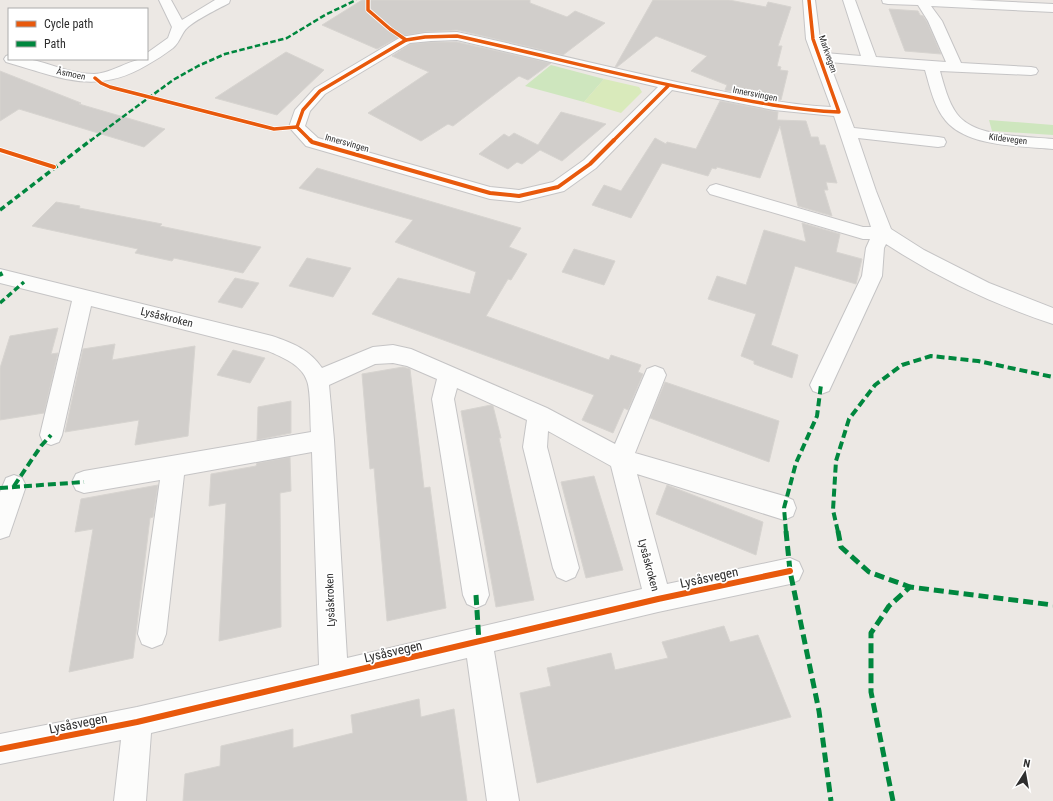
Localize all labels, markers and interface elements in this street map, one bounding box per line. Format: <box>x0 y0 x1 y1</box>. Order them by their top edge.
legend <box>8 8 148 60</box>
text: Cycle path <box>44 17 94 31</box>
street label: Markvegen <box>817 34 839 74</box>
text: Path <box>44 37 66 51</box>
street label: Åsmoen <box>56 65 87 82</box>
street label: Innersvingen <box>732 85 778 103</box>
street label: Innersvingen <box>324 132 370 154</box>
street label: Kildevegen <box>988 132 1028 146</box>
street label: Lysåskroken <box>139 305 194 330</box>
street label: Lysåskroken <box>635 538 662 593</box>
street label: Lysåsvegen <box>679 564 740 591</box>
street label: Lysåskroken <box>323 573 338 627</box>
street label: Lysåsvegen <box>363 638 424 665</box>
street label: Lysåsvegen <box>48 710 109 737</box>
north arrow <box>1005 753 1045 793</box>
text: N <box>1022 757 1032 771</box>

